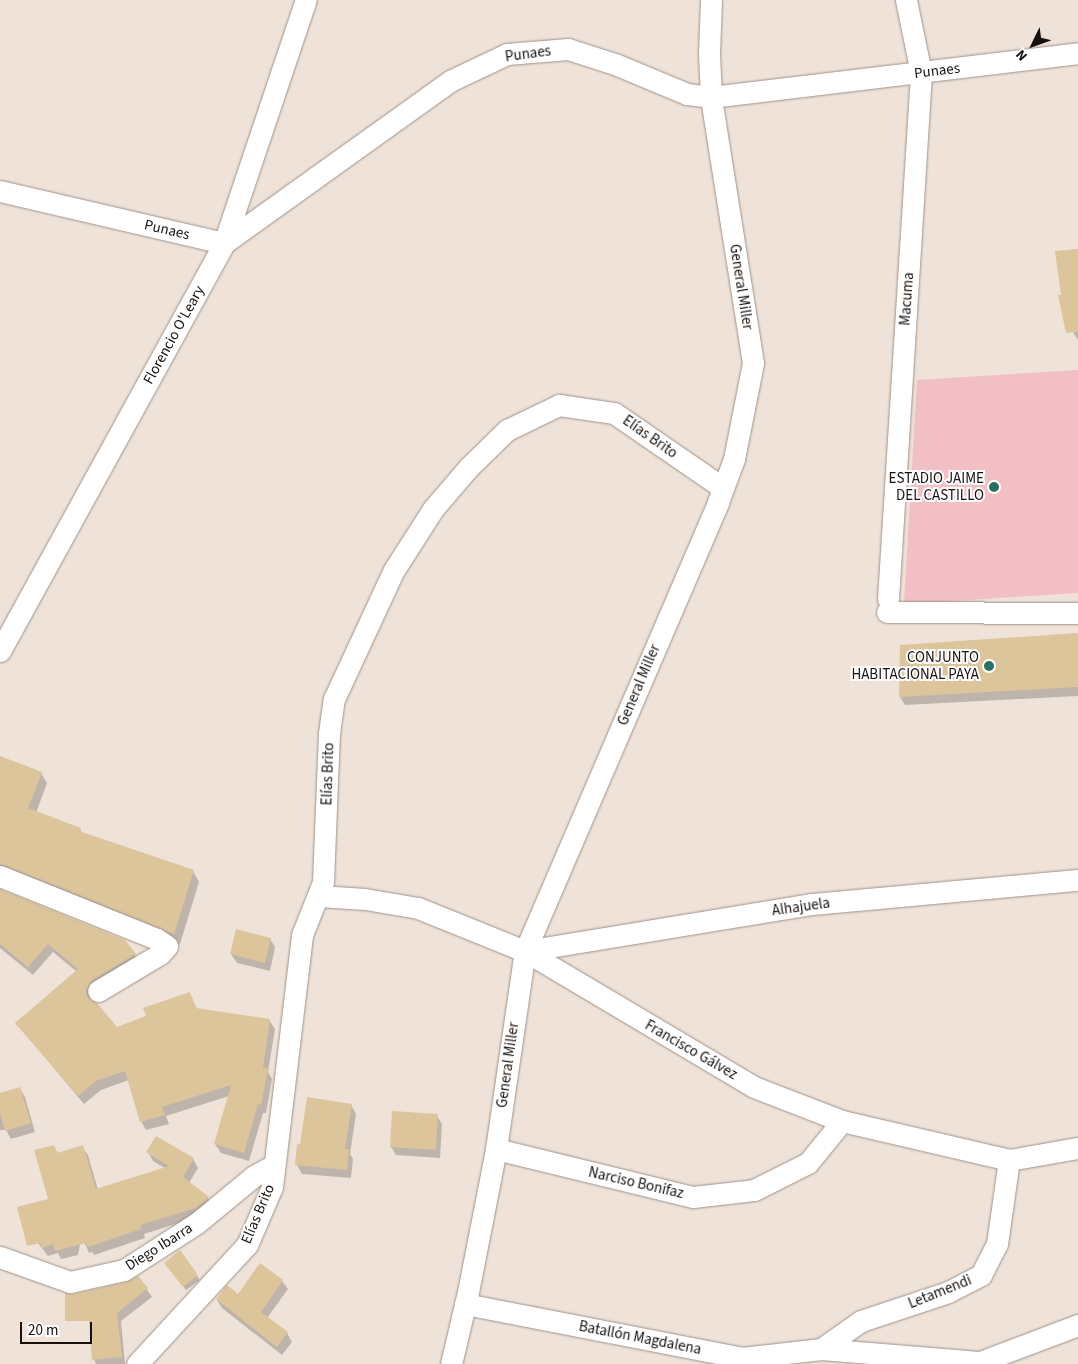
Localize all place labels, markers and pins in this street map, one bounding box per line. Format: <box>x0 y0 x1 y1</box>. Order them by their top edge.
place label: ESTADIO JAIME DEL CASTILLO <box>889 469 984 504</box>
marker: ESTADIO JAIME DEL CASTILLO <box>988 481 1000 493</box>
place label: CONJUNTO HABITACIONAL PAYA <box>851 648 979 683</box>
marker: CONJUNTO HABITACIONAL PAYA <box>983 660 995 672</box>

